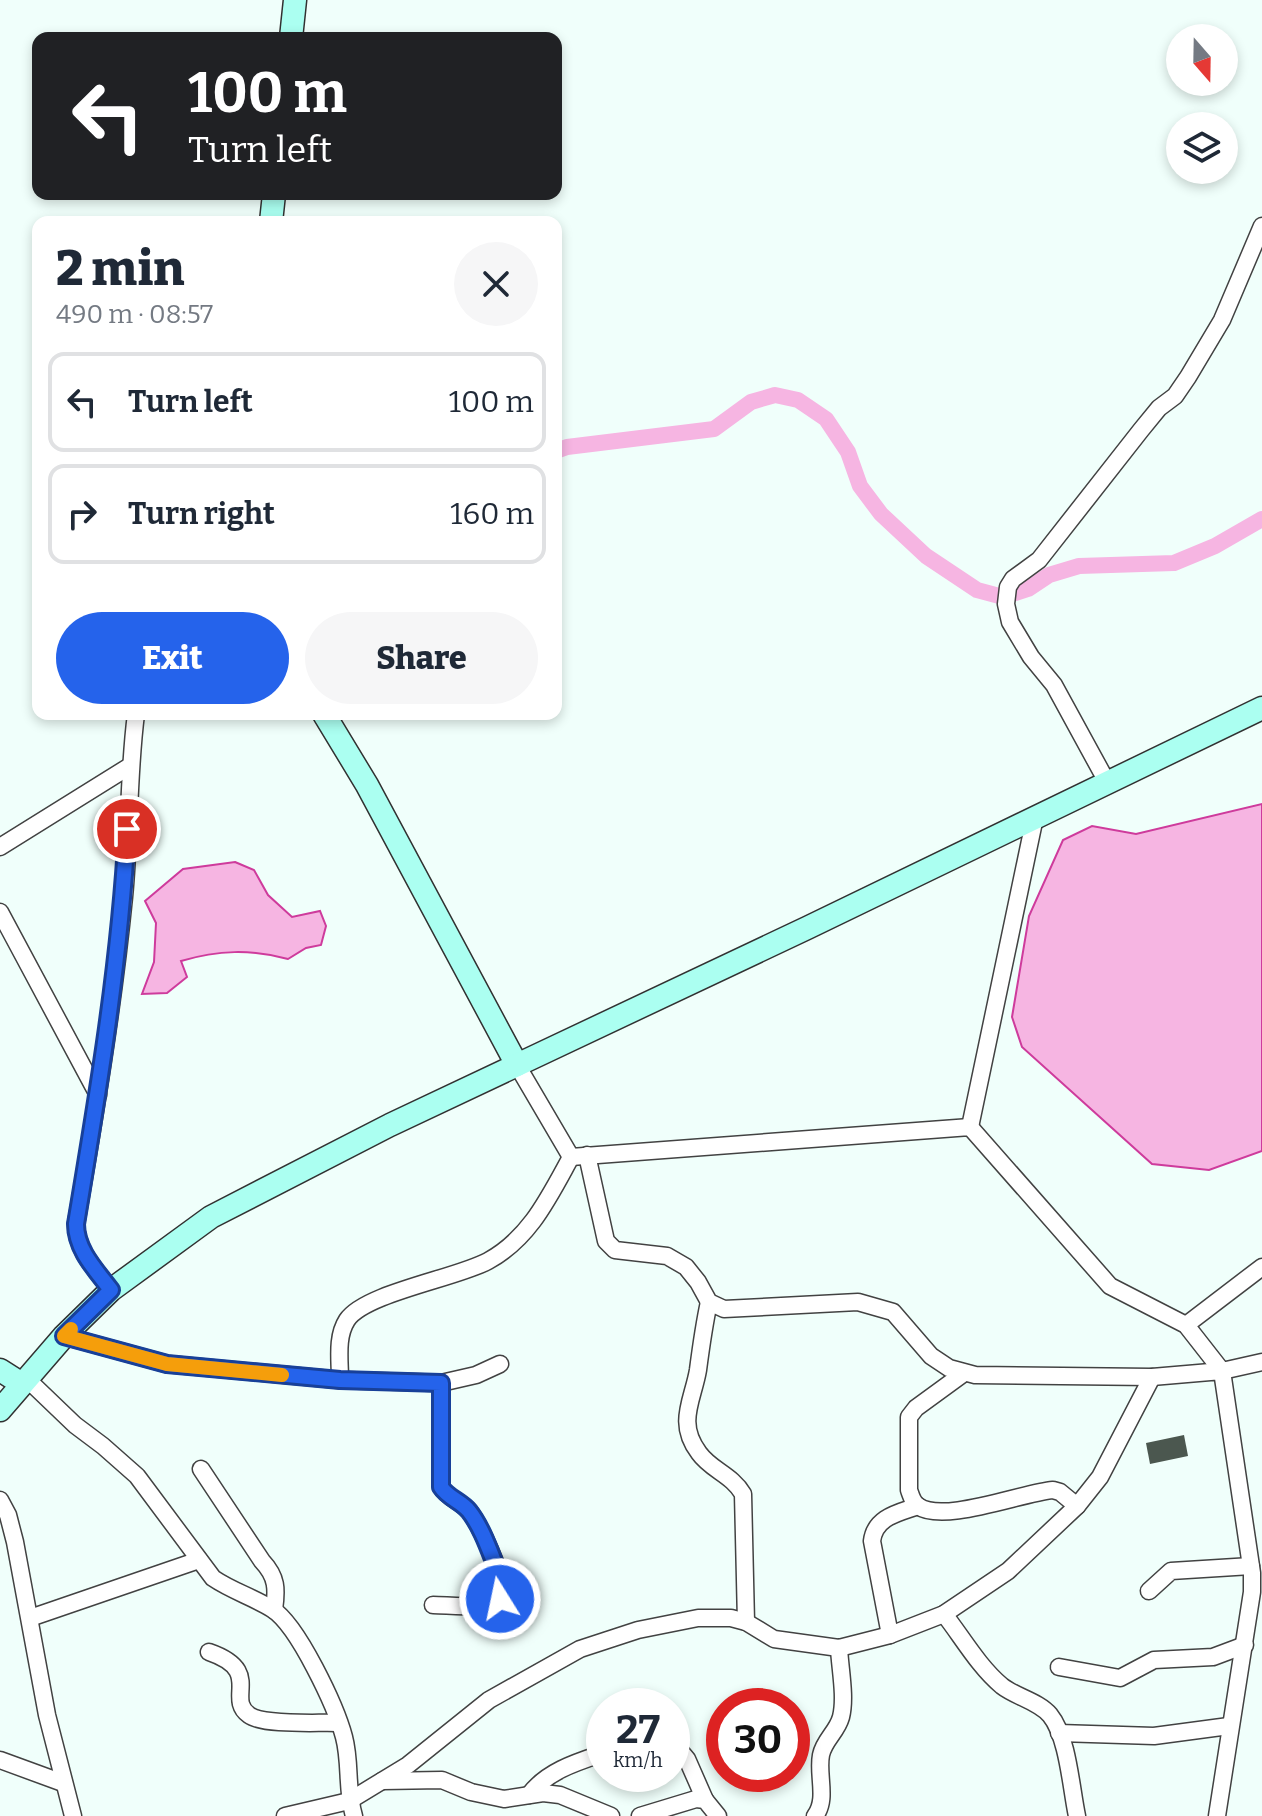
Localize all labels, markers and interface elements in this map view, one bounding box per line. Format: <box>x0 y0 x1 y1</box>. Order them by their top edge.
north arrow <box>1166 24 1238 96</box>
map controls <box>1166 24 1238 184</box>
text: 100 m <box>188 60 347 127</box>
icon: left <box>56 64 160 168</box>
button: layers <box>1166 112 1238 184</box>
text: Turn left <box>188 128 332 172</box>
text: 2 min <box>56 240 184 298</box>
button: close <box>454 242 538 326</box>
text: 490 m · 08:57 <box>56 299 213 330</box>
icon: left <box>60 380 104 424</box>
text: Turn left <box>128 384 253 420</box>
text: 100 m <box>449 384 534 420</box>
icon: right <box>60 492 104 536</box>
text: Turn right <box>128 496 275 532</box>
text: 160 m <box>450 496 534 532</box>
button: Exit <box>56 612 289 704</box>
button: Share <box>305 612 538 704</box>
pin <box>93 795 161 863</box>
icon: arrive <box>105 807 149 851</box>
position arrow <box>458 1557 542 1641</box>
speed limit sign: 30 <box>706 1688 810 1792</box>
text: 27 <box>616 1706 660 1754</box>
text: km/h <box>613 1748 663 1772</box>

